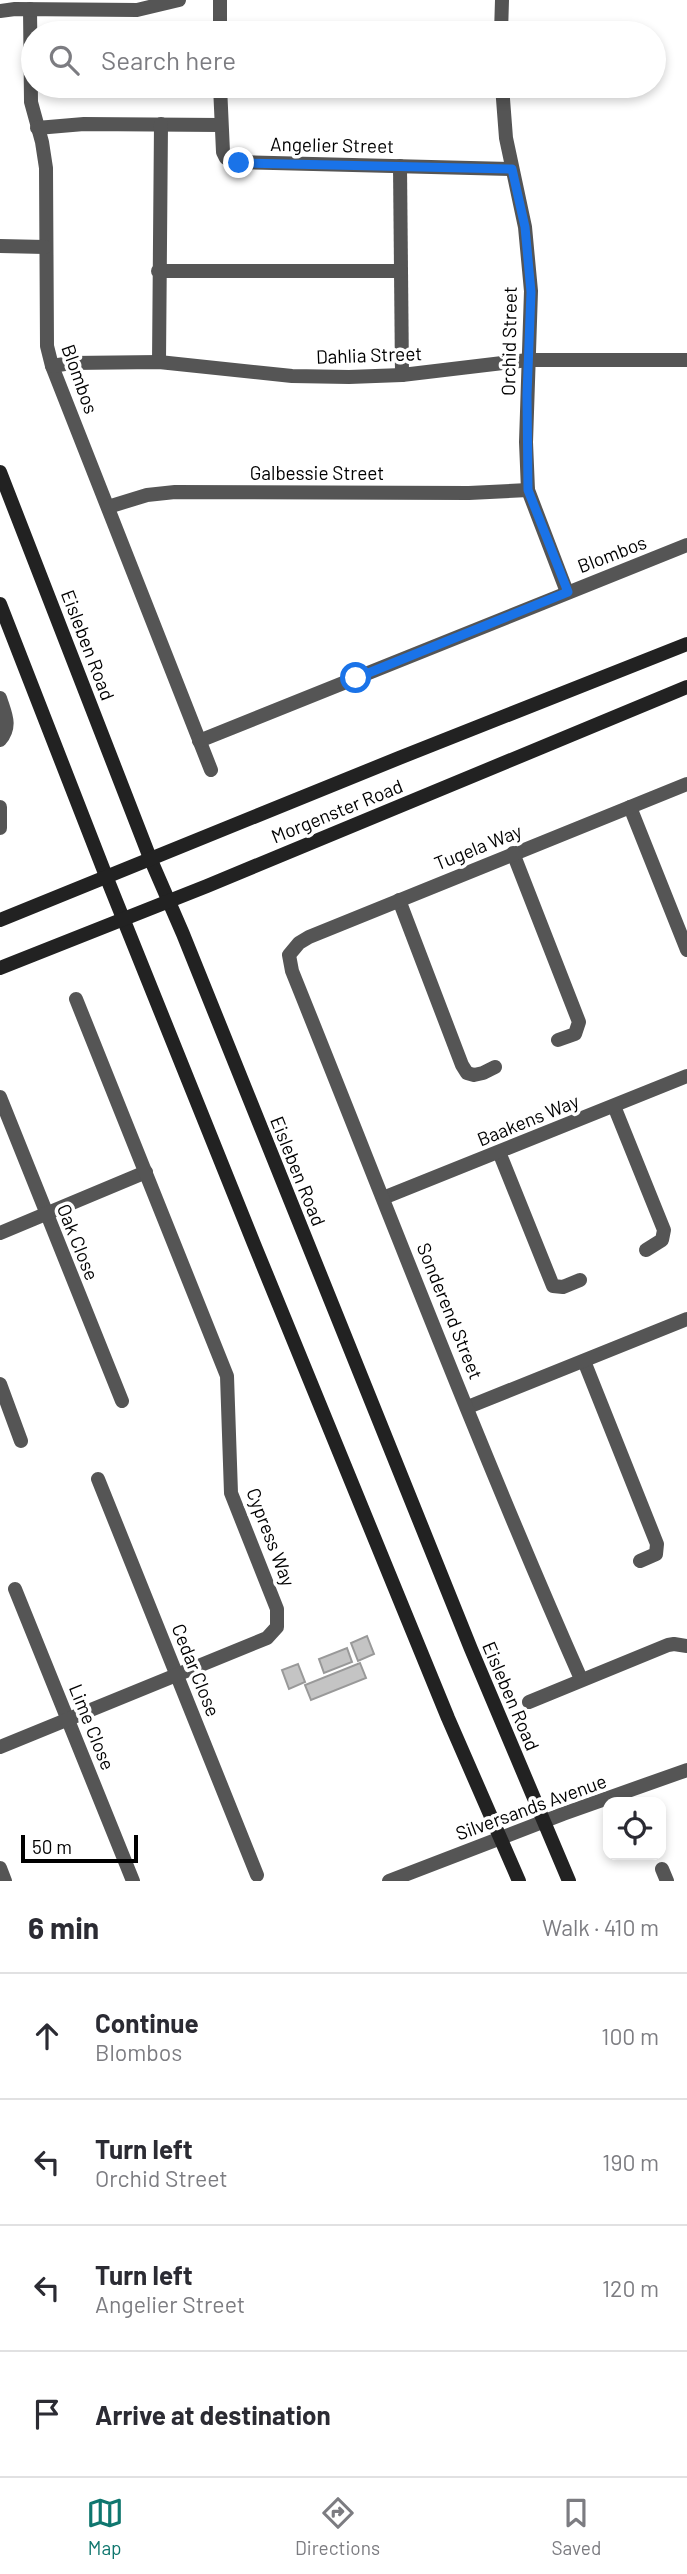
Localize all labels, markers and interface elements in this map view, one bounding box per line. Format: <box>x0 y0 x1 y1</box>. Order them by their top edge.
search box <box>21 21 666 98</box>
icon: search <box>45 41 83 79</box>
text: Search here <box>101 44 236 75</box>
street label: Angelier Street <box>270 132 394 157</box>
route end <box>223 147 254 178</box>
street label: Orchid Street <box>496 286 521 396</box>
street label: Blombos <box>57 341 104 417</box>
street label: Dahlia Street <box>316 341 422 368</box>
street label: Galbessie Street <box>250 461 384 484</box>
street label: Blombos <box>574 530 650 577</box>
street label: Eisleben Road <box>57 586 120 703</box>
route start <box>340 662 371 693</box>
street label: Morgenster Road <box>268 774 406 847</box>
street label: Tugela Way <box>431 818 525 875</box>
street label: Baakens Way <box>474 1089 582 1150</box>
street label: Eisleben Road <box>266 1113 331 1229</box>
street label: Oak Close <box>53 1200 104 1283</box>
street label: Sonderend Street <box>413 1239 488 1382</box>
street label: Cypress Way <box>242 1484 301 1589</box>
street label: Cedar Close <box>167 1620 225 1720</box>
street label: Eisleben Road <box>478 1638 545 1754</box>
street label: Lime Close <box>65 1680 120 1773</box>
street label: Silversands Avenue <box>452 1769 609 1844</box>
map controls <box>603 1797 666 1860</box>
button: locate <box>603 1797 666 1860</box>
scale bar <box>21 1832 138 1864</box>
text: 50 m <box>32 1835 72 1858</box>
text: 6 min <box>28 1909 99 1945</box>
text: Walk · 410 m <box>542 1913 659 1941</box>
text: Continue <box>95 2007 199 2038</box>
icon: ahead <box>28 2017 66 2055</box>
text: 100 m <box>601 2022 659 2050</box>
text: Blombos <box>95 2038 182 2066</box>
text: Turn left <box>95 2133 193 2164</box>
icon: left <box>28 2143 66 2181</box>
text: 190 m <box>602 2148 659 2176</box>
text: Orchid Street <box>95 2164 228 2192</box>
text: Turn left <box>95 2259 193 2290</box>
icon: left <box>28 2269 66 2307</box>
text: 120 m <box>602 2274 659 2302</box>
text: Angelier Street <box>95 2290 245 2318</box>
icon: arrive <box>28 2395 66 2433</box>
text: Arrive at destination <box>95 2399 331 2430</box>
tab: Map <box>86 2494 124 2559</box>
tab: Directions <box>295 2494 380 2559</box>
tab: Saved <box>551 2494 601 2559</box>

